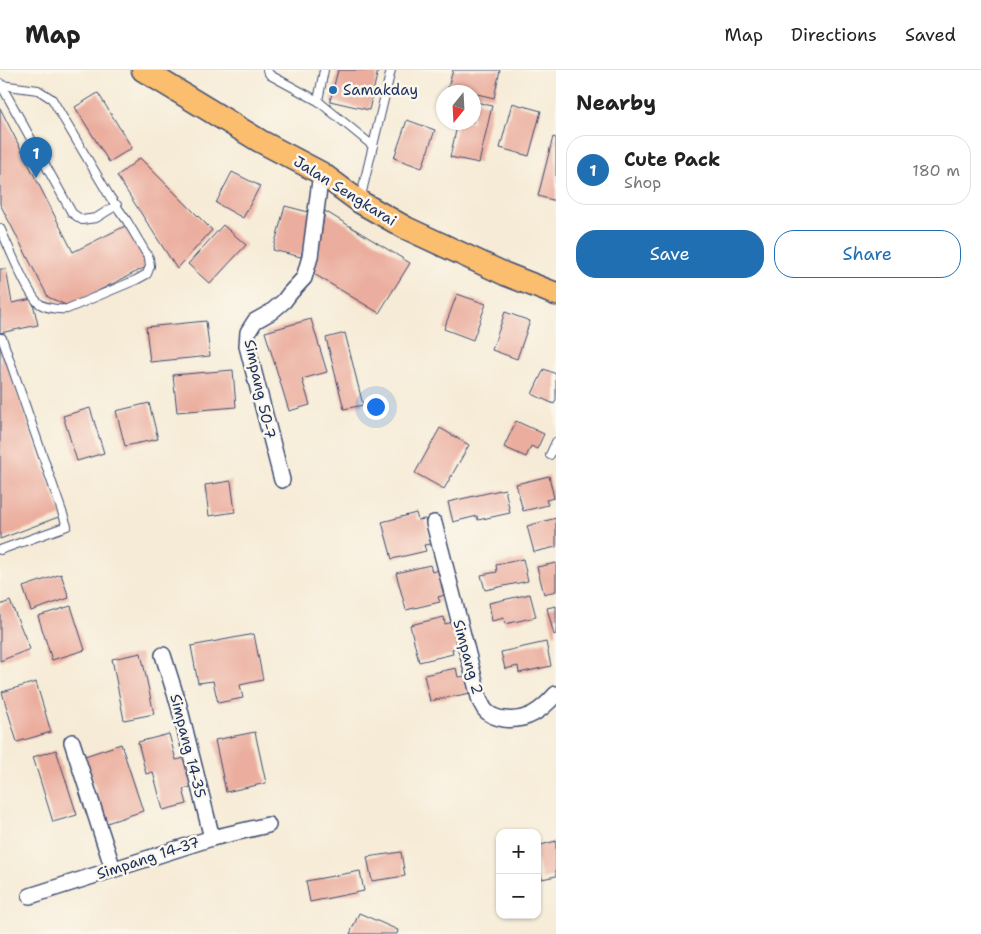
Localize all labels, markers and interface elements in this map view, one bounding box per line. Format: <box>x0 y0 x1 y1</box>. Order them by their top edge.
text: Map <box>25 19 81 51</box>
text: Map <box>725 23 763 47</box>
text: Directions <box>791 23 877 47</box>
text: Saved <box>905 23 956 47</box>
place label: Samakday <box>343 80 418 100</box>
marker: Samakday <box>327 84 339 96</box>
north arrow <box>436 85 481 130</box>
text: Nearby <box>576 89 656 117</box>
pin: 1 <box>20 137 52 178</box>
text: Cute Pack <box>624 147 720 172</box>
street label: Jalan Sengkarai <box>290 151 400 231</box>
text: 1 <box>589 160 597 181</box>
text: 180 m <box>912 160 960 181</box>
text: Shop <box>624 172 661 193</box>
button: Save <box>576 230 764 278</box>
button: Share <box>774 230 961 278</box>
street label: Simpang 50-7 <box>240 338 280 440</box>
your location <box>363 394 389 420</box>
street label: Simpang 2 <box>448 617 488 697</box>
street label: Simpang 14-35 <box>165 692 211 800</box>
map controls <box>496 829 541 919</box>
button: + <box>496 829 541 874</box>
street label: Simpang 14-37 <box>94 832 202 884</box>
button: − <box>496 874 541 919</box>

